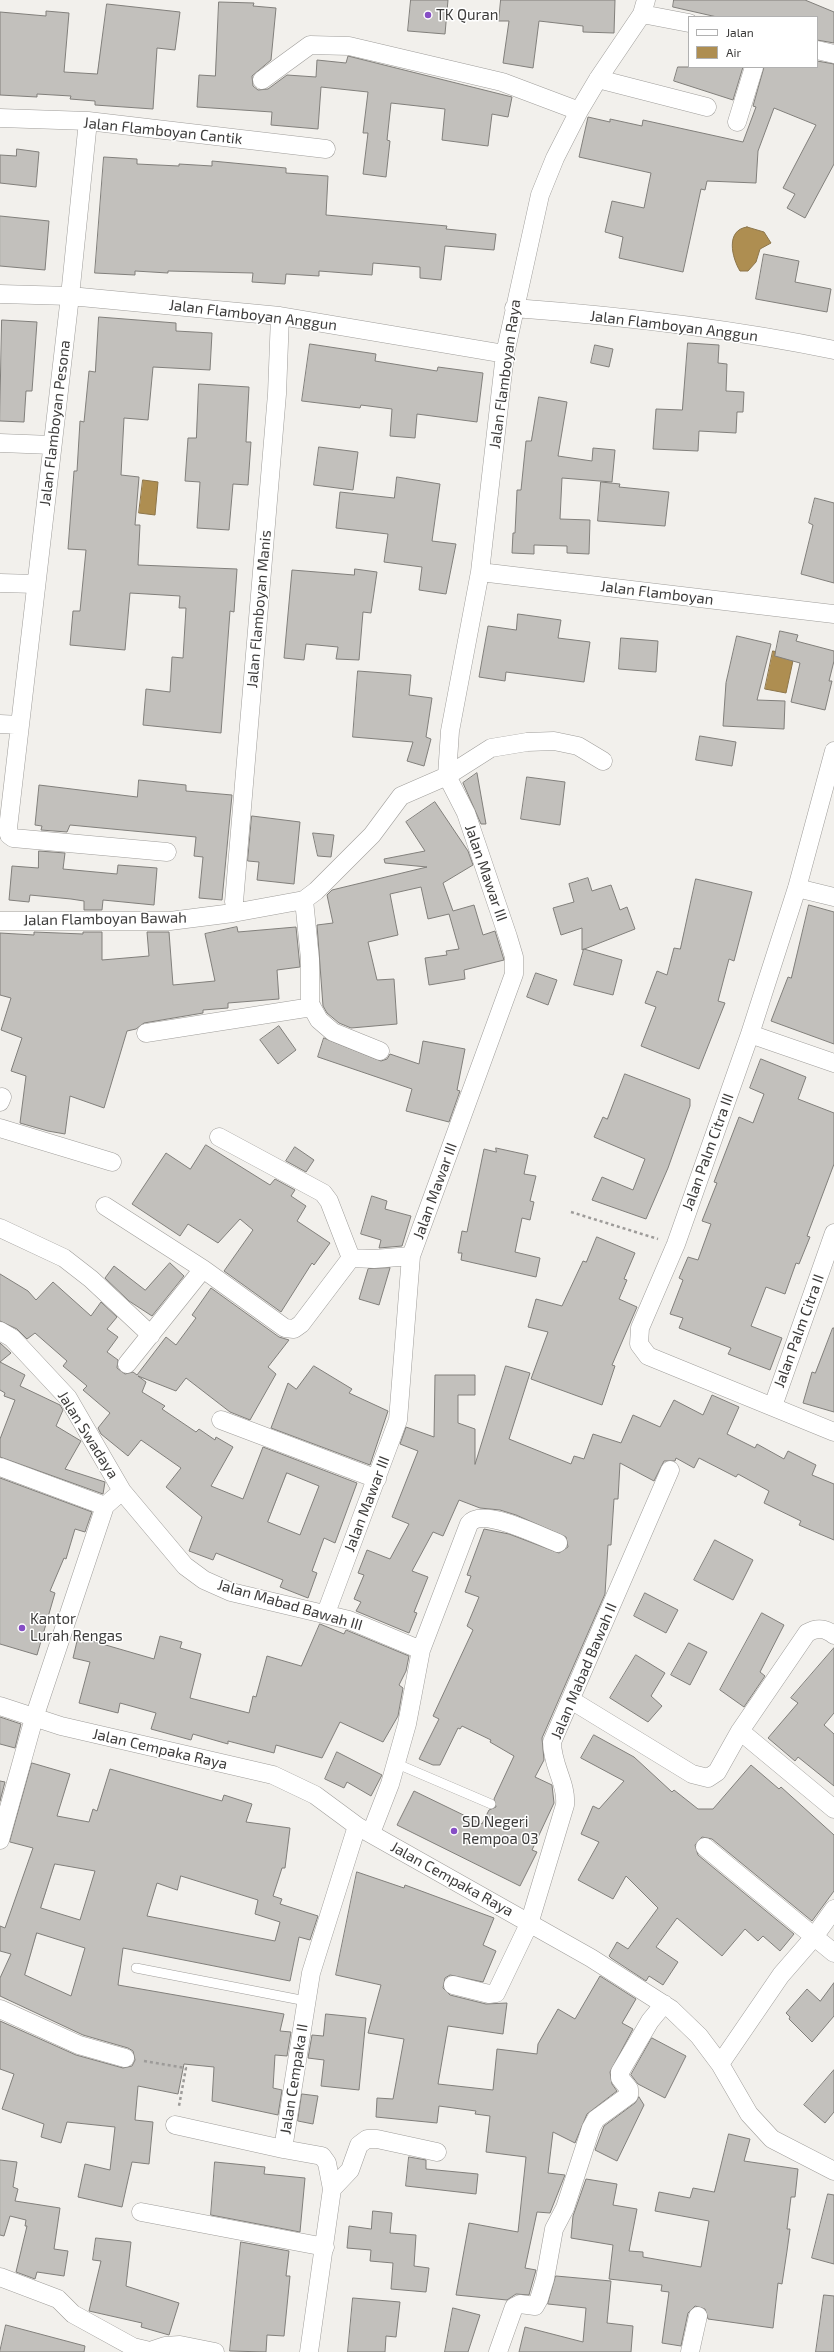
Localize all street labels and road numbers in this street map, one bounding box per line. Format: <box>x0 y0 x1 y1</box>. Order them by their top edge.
street label: Jalan Flamboyan Cantik <box>83 114 243 148</box>
street label: Jalan Flamboyan Anggun <box>168 296 338 334</box>
street label: Jalan Flamboyan Raya <box>486 298 524 450</box>
street label: Jalan Flamboyan Anggun <box>589 307 759 345</box>
street label: Jalan Flamboyan Pesona <box>36 339 74 507</box>
street label: Jalan Flamboyan Manis <box>243 529 275 689</box>
street label: Jalan Flamboyan <box>599 577 715 609</box>
street label: Jalan Mawar III <box>461 822 511 924</box>
street label: Jalan Flamboyan Bawah <box>23 909 187 929</box>
street label: Jalan Palm Citra III <box>678 1091 738 1213</box>
street label: Jalan Mawar III <box>409 1140 461 1242</box>
street label: Jalan Palm Citra II <box>770 1272 828 1390</box>
street label: Jalan Swadaya <box>54 1388 122 1482</box>
street label: Jalan Mawar III <box>340 1454 394 1554</box>
street label: Jalan Mabad Bawah III <box>215 1576 365 1634</box>
street label: Jalan Mabad Bawah II <box>547 1600 621 1742</box>
street label: Jalan Cempaka Raya <box>91 1725 229 1773</box>
street label: Jalan Cempaka Raya <box>387 1838 517 1920</box>
street label: Jalan Cempaka II <box>276 2022 312 2136</box>

